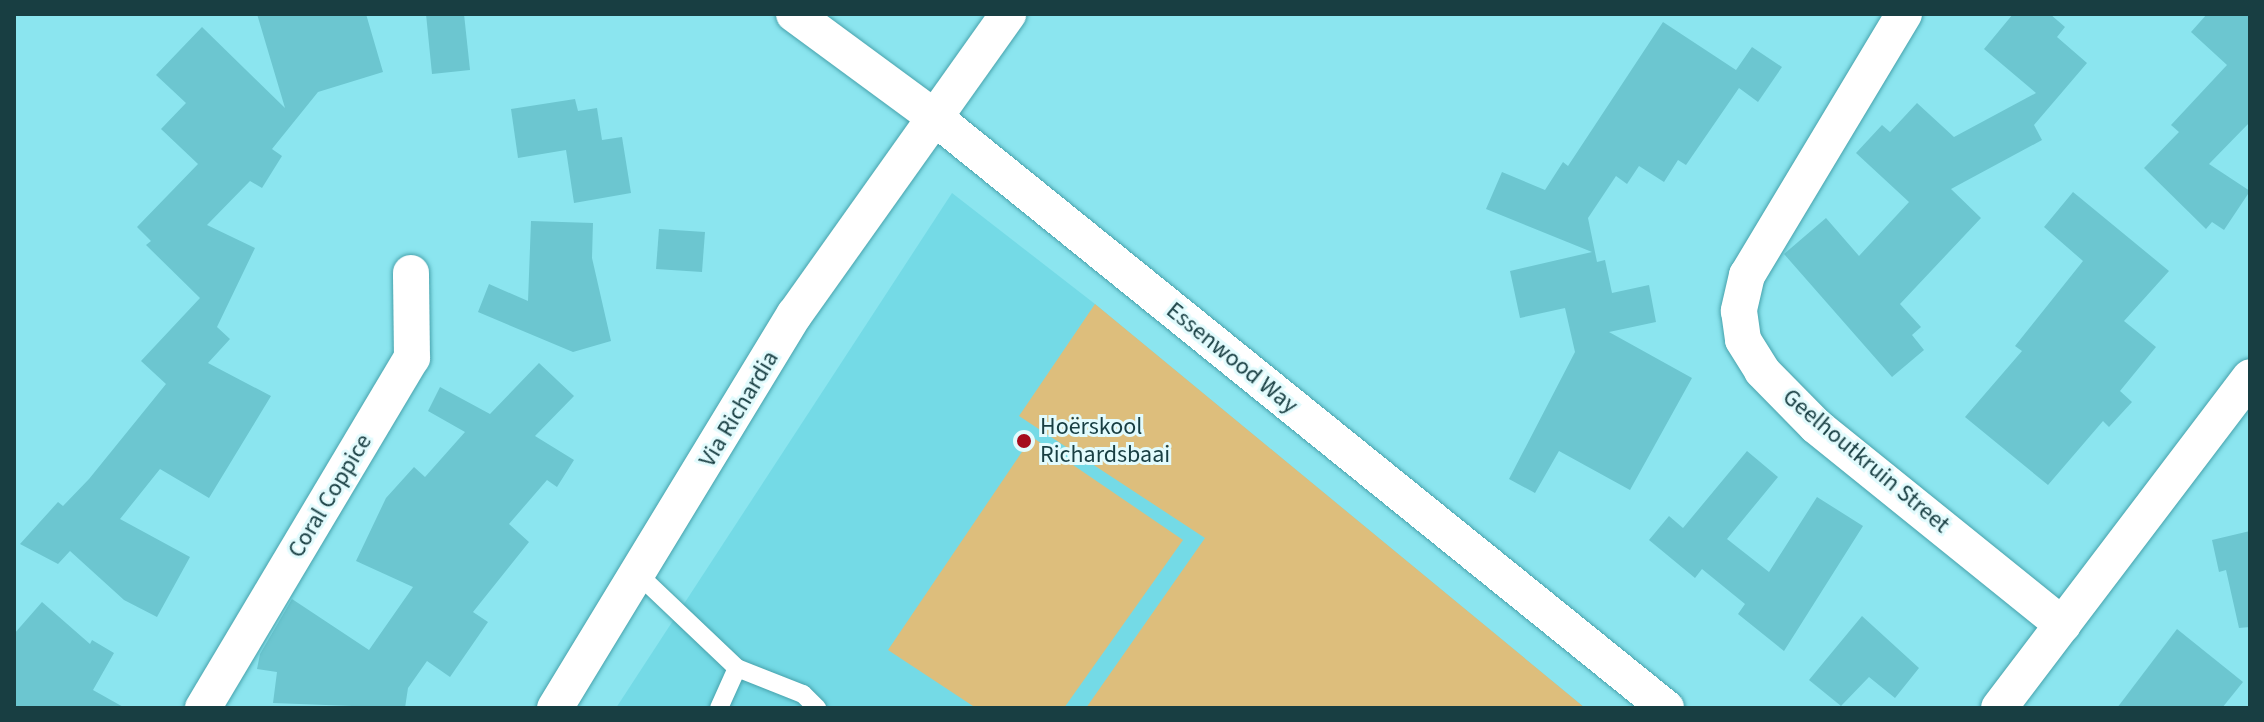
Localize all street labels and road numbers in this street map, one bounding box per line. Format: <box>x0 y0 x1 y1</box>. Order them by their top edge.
street label: Essenwood Way <box>1160 296 1304 420</box>
street label: Via Richardia <box>693 346 785 472</box>
street label: Geelhoutkruin Street <box>1777 383 1955 539</box>
street label: Coral Coppice <box>282 429 378 563</box>

